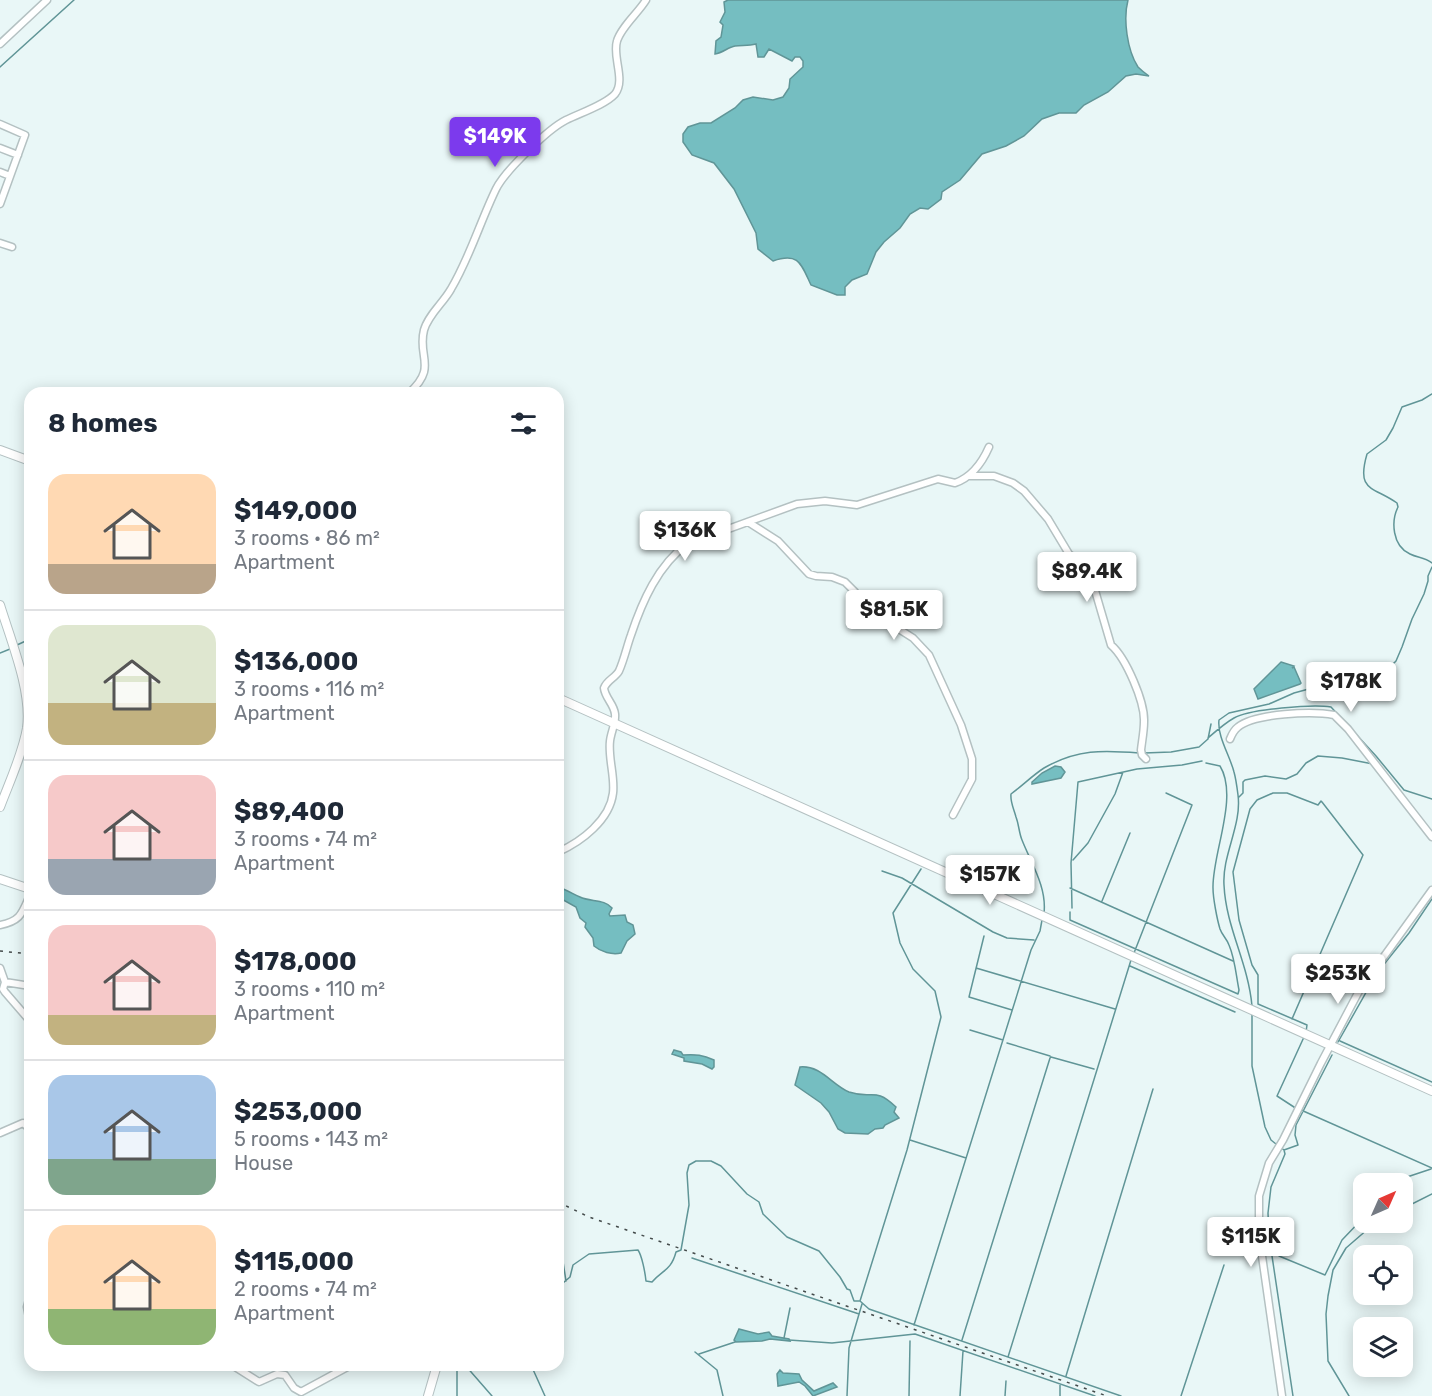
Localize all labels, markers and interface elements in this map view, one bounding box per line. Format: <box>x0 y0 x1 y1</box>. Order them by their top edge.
pin: $149K <box>453 117 537 168</box>
text: $149K <box>464 124 526 148</box>
icon: filters <box>507 407 540 440</box>
text: 8 homes <box>48 408 158 439</box>
text: $149,000 <box>234 495 357 526</box>
icon: home <box>96 498 168 570</box>
pin: $136K <box>643 511 727 562</box>
text: $136K <box>654 518 716 542</box>
text: 3 rooms · 86 m² <box>234 526 380 550</box>
text: Apartment <box>234 550 335 574</box>
pin: $89.4K <box>1038 552 1136 603</box>
text: $89.4K <box>1051 559 1123 583</box>
pin: $81.5K <box>845 590 943 641</box>
text: $81.5K <box>860 597 928 621</box>
text: $136,000 <box>234 646 358 677</box>
icon: home <box>96 649 168 721</box>
pin: $178K <box>1309 662 1393 713</box>
text: $178K <box>1320 669 1382 693</box>
text: 3 rooms · 116 m² <box>234 677 384 701</box>
text: Apartment <box>234 701 335 725</box>
text: $89,400 <box>234 796 344 827</box>
icon: home <box>96 799 168 871</box>
text: 3 rooms · 74 m² <box>234 827 377 851</box>
text: Apartment <box>234 851 335 875</box>
pin: $157K <box>948 855 1032 906</box>
text: $157K <box>960 862 1020 886</box>
text: $178,000 <box>234 946 357 977</box>
icon: home <box>96 949 168 1021</box>
pin: $253K <box>1296 954 1380 1005</box>
text: $253K <box>1305 961 1371 985</box>
text: 3 rooms · 110 m² <box>234 977 385 1001</box>
text: Apartment <box>234 1001 335 1025</box>
text: $253,000 <box>234 1096 362 1127</box>
icon: home <box>96 1099 168 1171</box>
text: 5 rooms · 143 m² <box>234 1127 388 1151</box>
text: House <box>234 1151 293 1175</box>
north arrow <box>1353 1173 1413 1233</box>
map controls <box>1353 1173 1413 1377</box>
pin: $115K <box>1209 1217 1293 1268</box>
text: $115K <box>1221 1224 1281 1248</box>
button: locate <box>1353 1245 1413 1305</box>
text: $115,000 <box>234 1246 354 1277</box>
icon: home <box>96 1249 168 1321</box>
text: 2 rooms · 74 m² <box>234 1277 377 1301</box>
text: Apartment <box>234 1301 335 1325</box>
button: layers <box>1353 1317 1413 1377</box>

